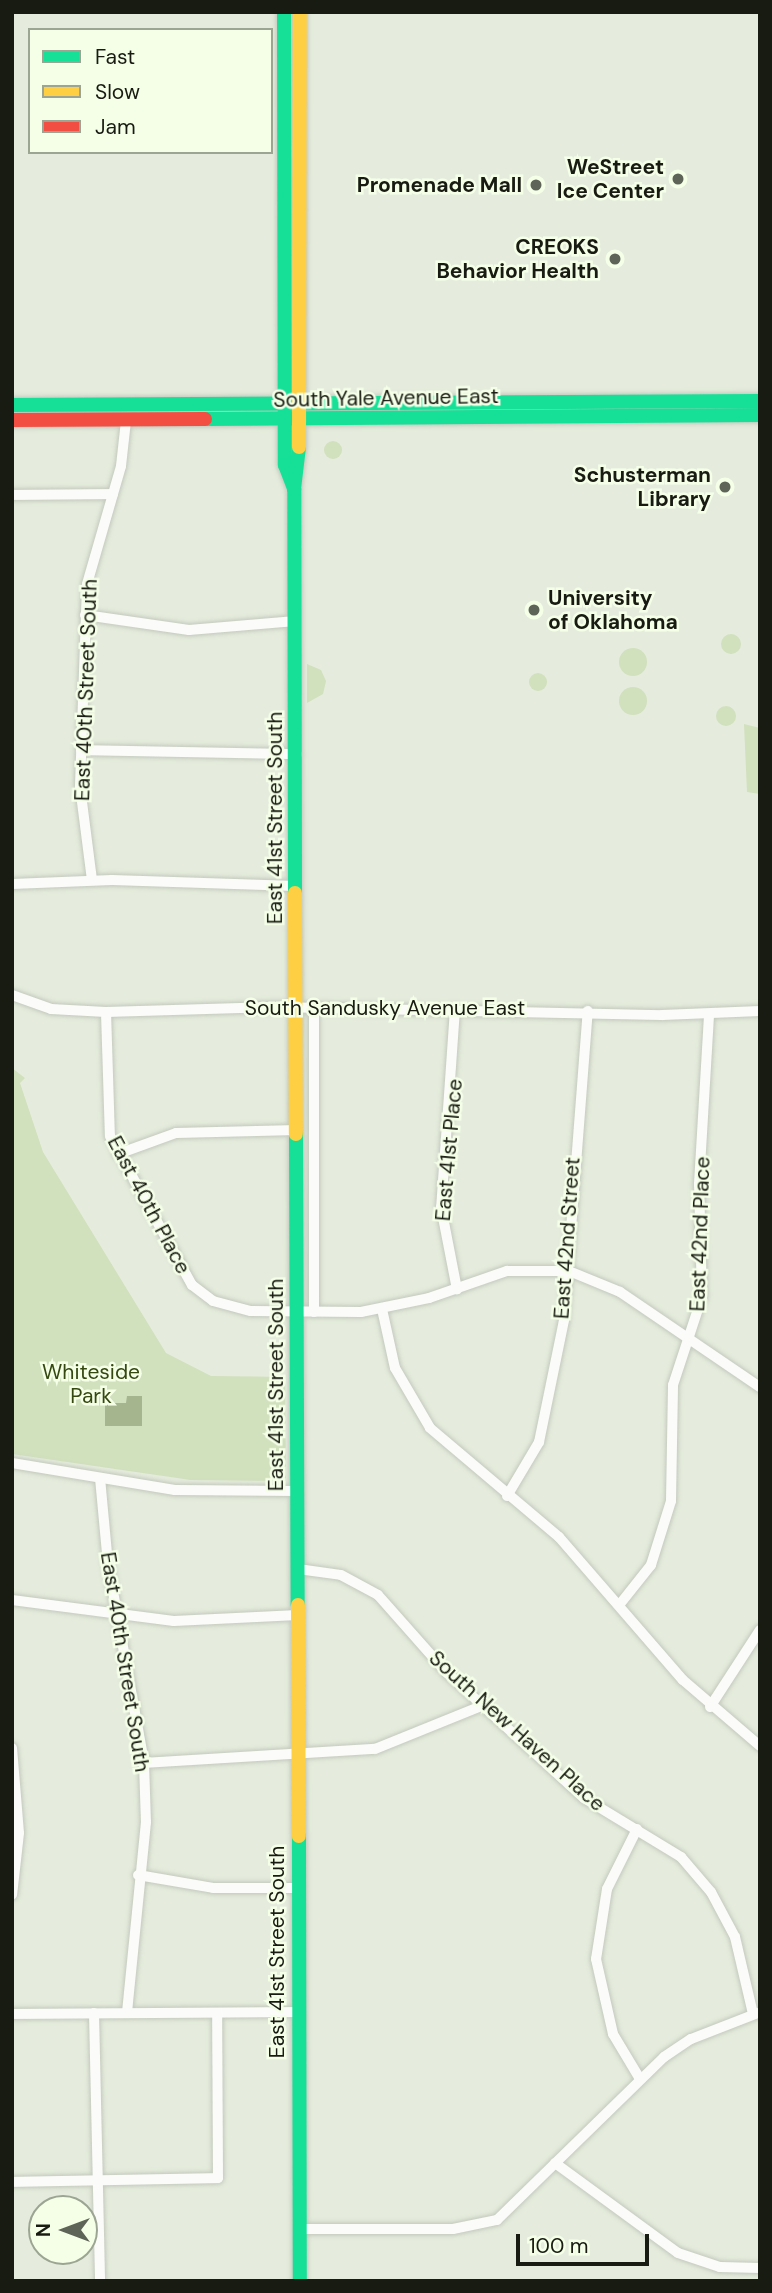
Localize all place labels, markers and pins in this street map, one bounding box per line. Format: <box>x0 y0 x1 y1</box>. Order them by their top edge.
place label: WeStreet Ice Center <box>557 154 664 204</box>
marker: WeStreet Ice Center <box>670 171 686 187</box>
place label: Promenade Mall <box>357 172 522 198</box>
marker: Promenade Mall <box>528 177 544 193</box>
place label: CREOKS Behavior Health <box>436 234 599 284</box>
marker: CREOKS Behavior Health <box>605 249 625 269</box>
place label: Schusterman Library <box>574 462 711 512</box>
marker: Schusterman Library <box>717 479 733 495</box>
place label: University of Oklahoma <box>548 585 678 635</box>
marker: University of Oklahoma <box>526 602 542 618</box>

